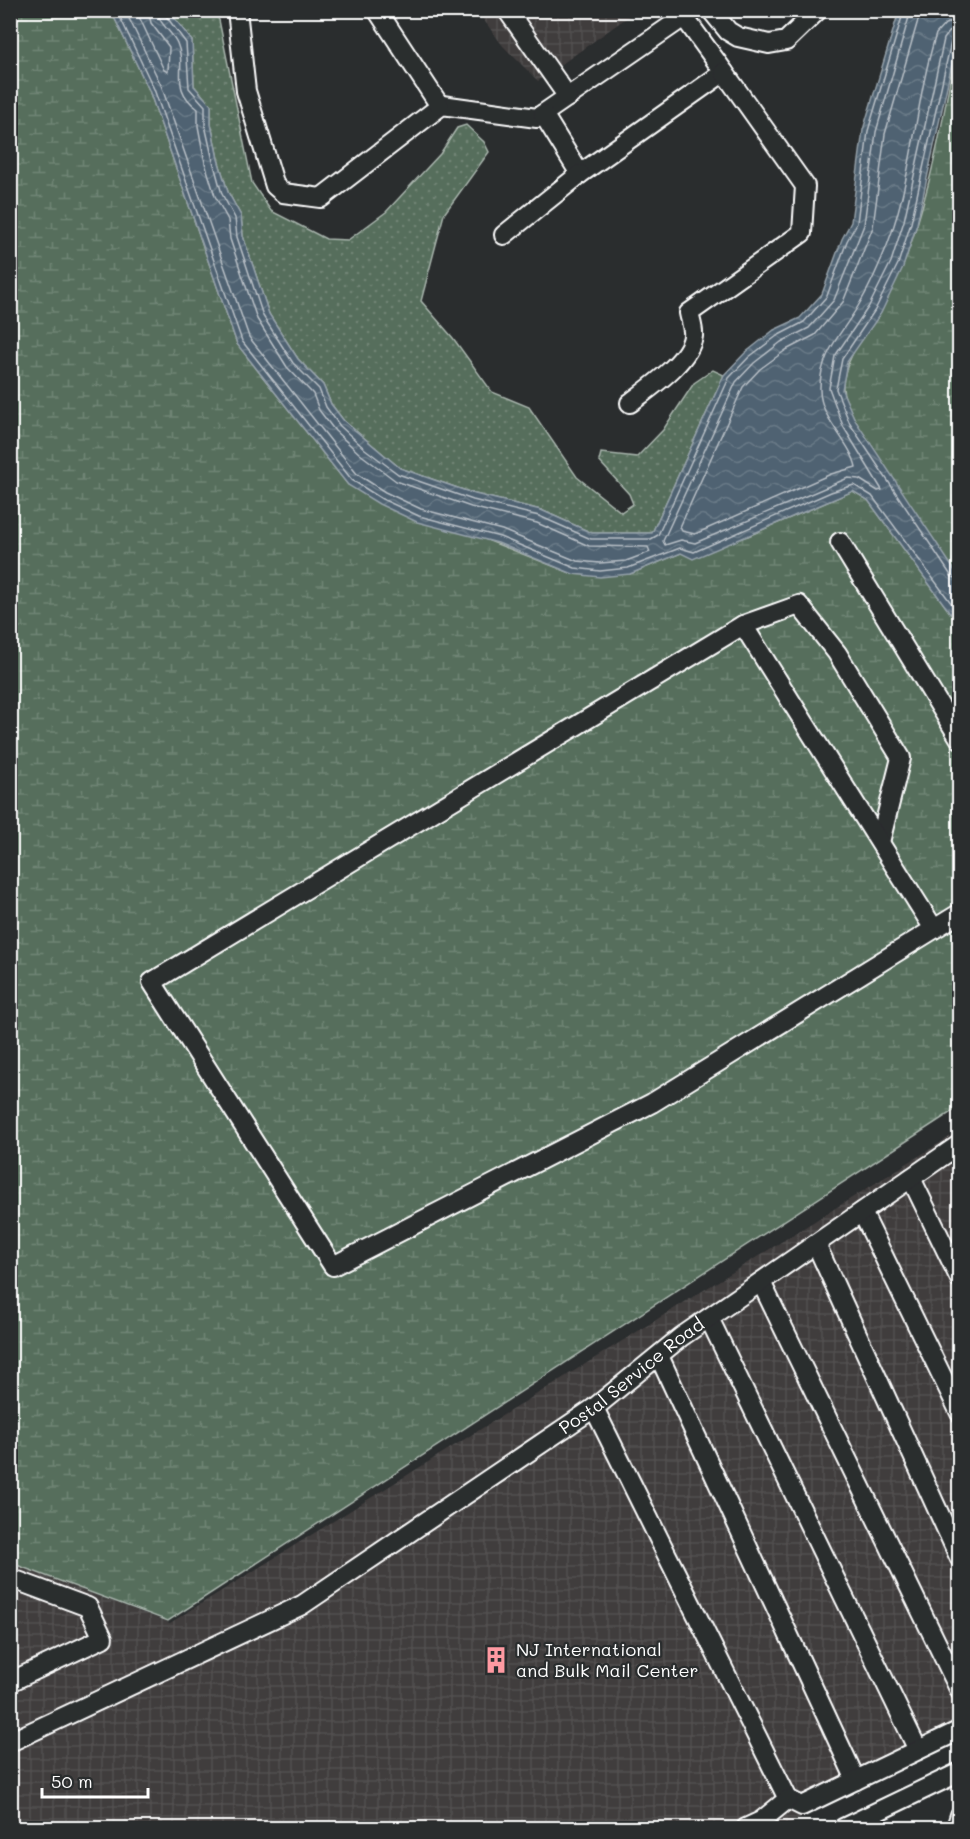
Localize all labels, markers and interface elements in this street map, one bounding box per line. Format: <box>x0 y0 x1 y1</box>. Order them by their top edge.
street label: Postal Service Road <box>554 1312 708 1439</box>
place label: NJ International and Bulk Mail Center <box>516 1637 699 1682</box>
building icon: NJ International and Bulk Mail Center <box>481 1645 511 1675</box>
scale bar <box>42 1761 148 1799</box>
text: 50 m <box>51 1769 93 1793</box>

